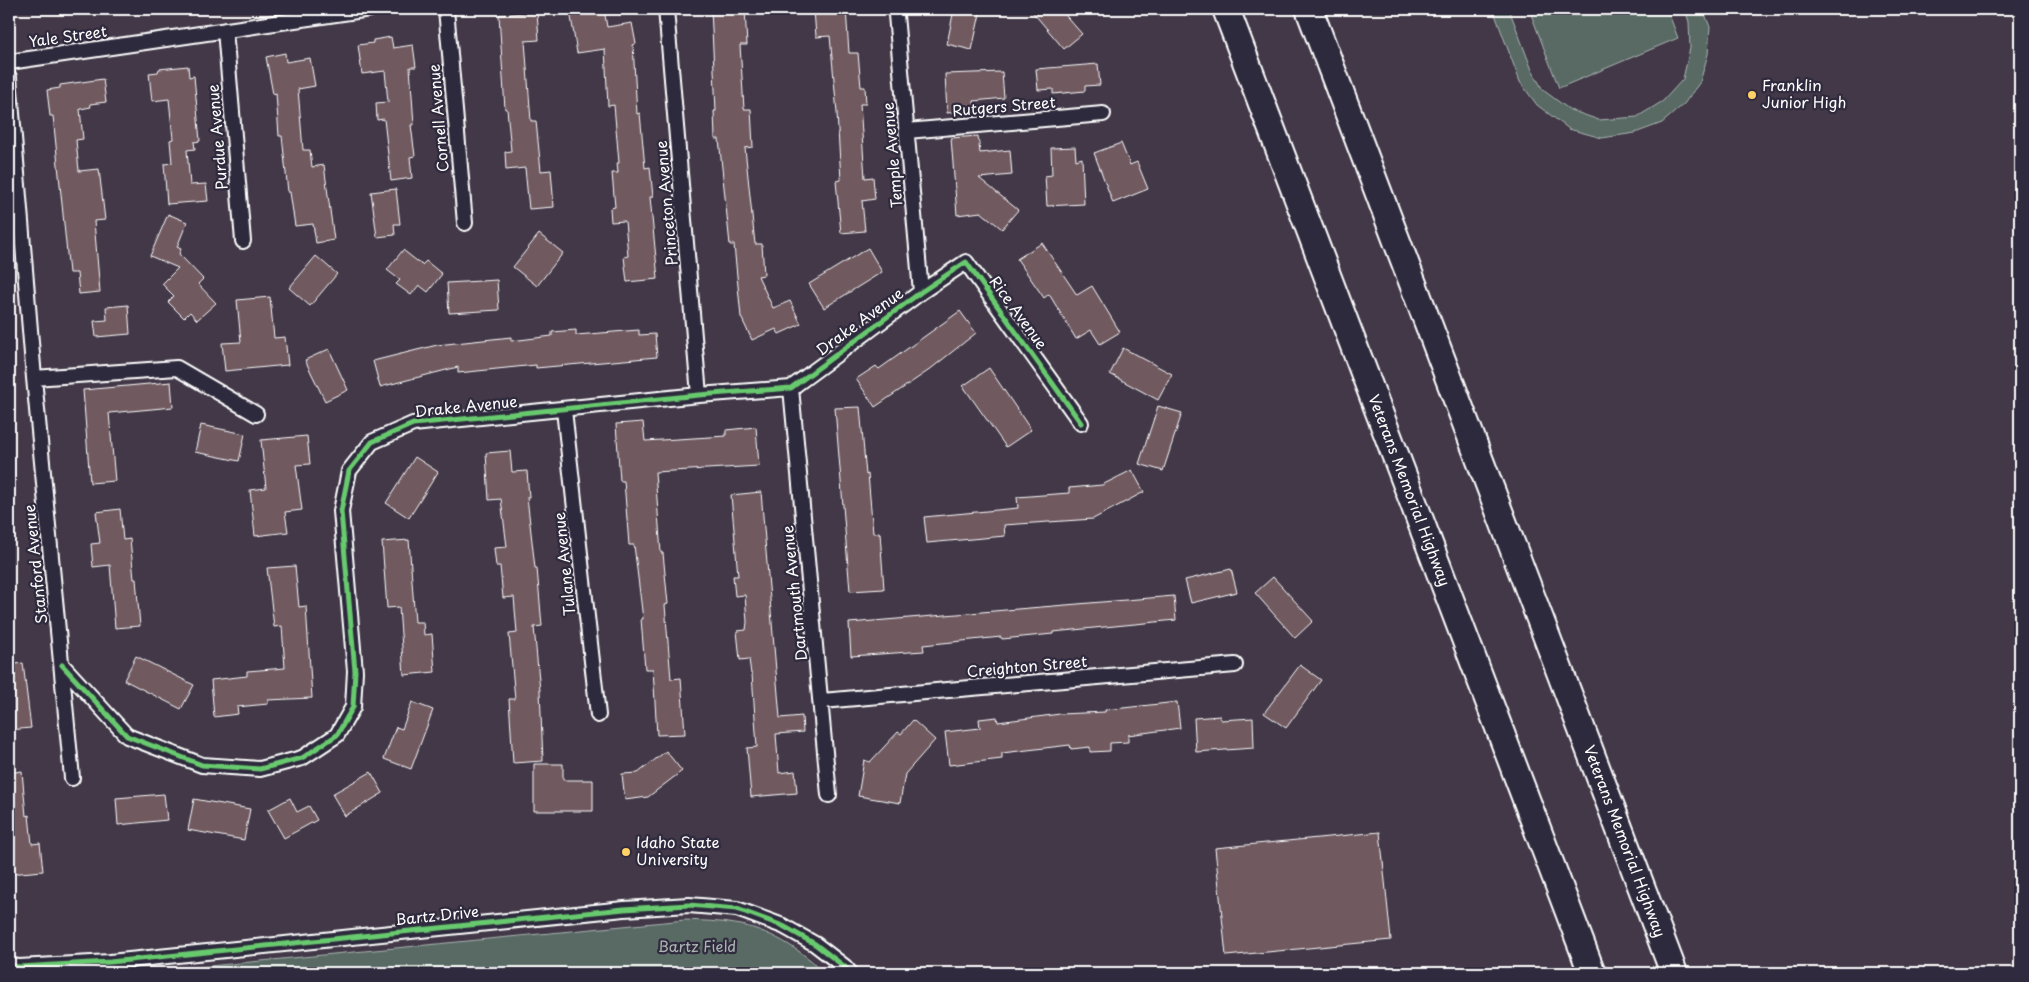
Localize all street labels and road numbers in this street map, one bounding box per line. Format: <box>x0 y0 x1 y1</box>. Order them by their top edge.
street label: Yale Street <box>27 19 108 52</box>
street label: Cornell Avenue <box>421 63 454 173</box>
street label: Purdue Avenue <box>200 83 233 191</box>
street label: Rutgers Street <box>951 90 1057 121</box>
street label: Temple Avenue <box>875 101 908 209</box>
street label: Princeton Avenue <box>649 140 682 267</box>
street label: Rice Avenue <box>985 271 1054 354</box>
street label: Drake Avenue <box>811 281 908 360</box>
street label: Drake Avenue <box>413 389 518 422</box>
street label: Veterans Memorial Highway <box>1363 391 1457 589</box>
street label: Stanford Avenue <box>17 503 52 625</box>
street label: Tulane Avenue <box>547 511 580 617</box>
street label: Dartmouth Avenue <box>775 524 812 662</box>
street label: Creighton Street <box>966 649 1088 682</box>
street label: Veterans Memorial Highway <box>1579 741 1672 940</box>
street label: Bartz Drive <box>394 899 480 930</box>

